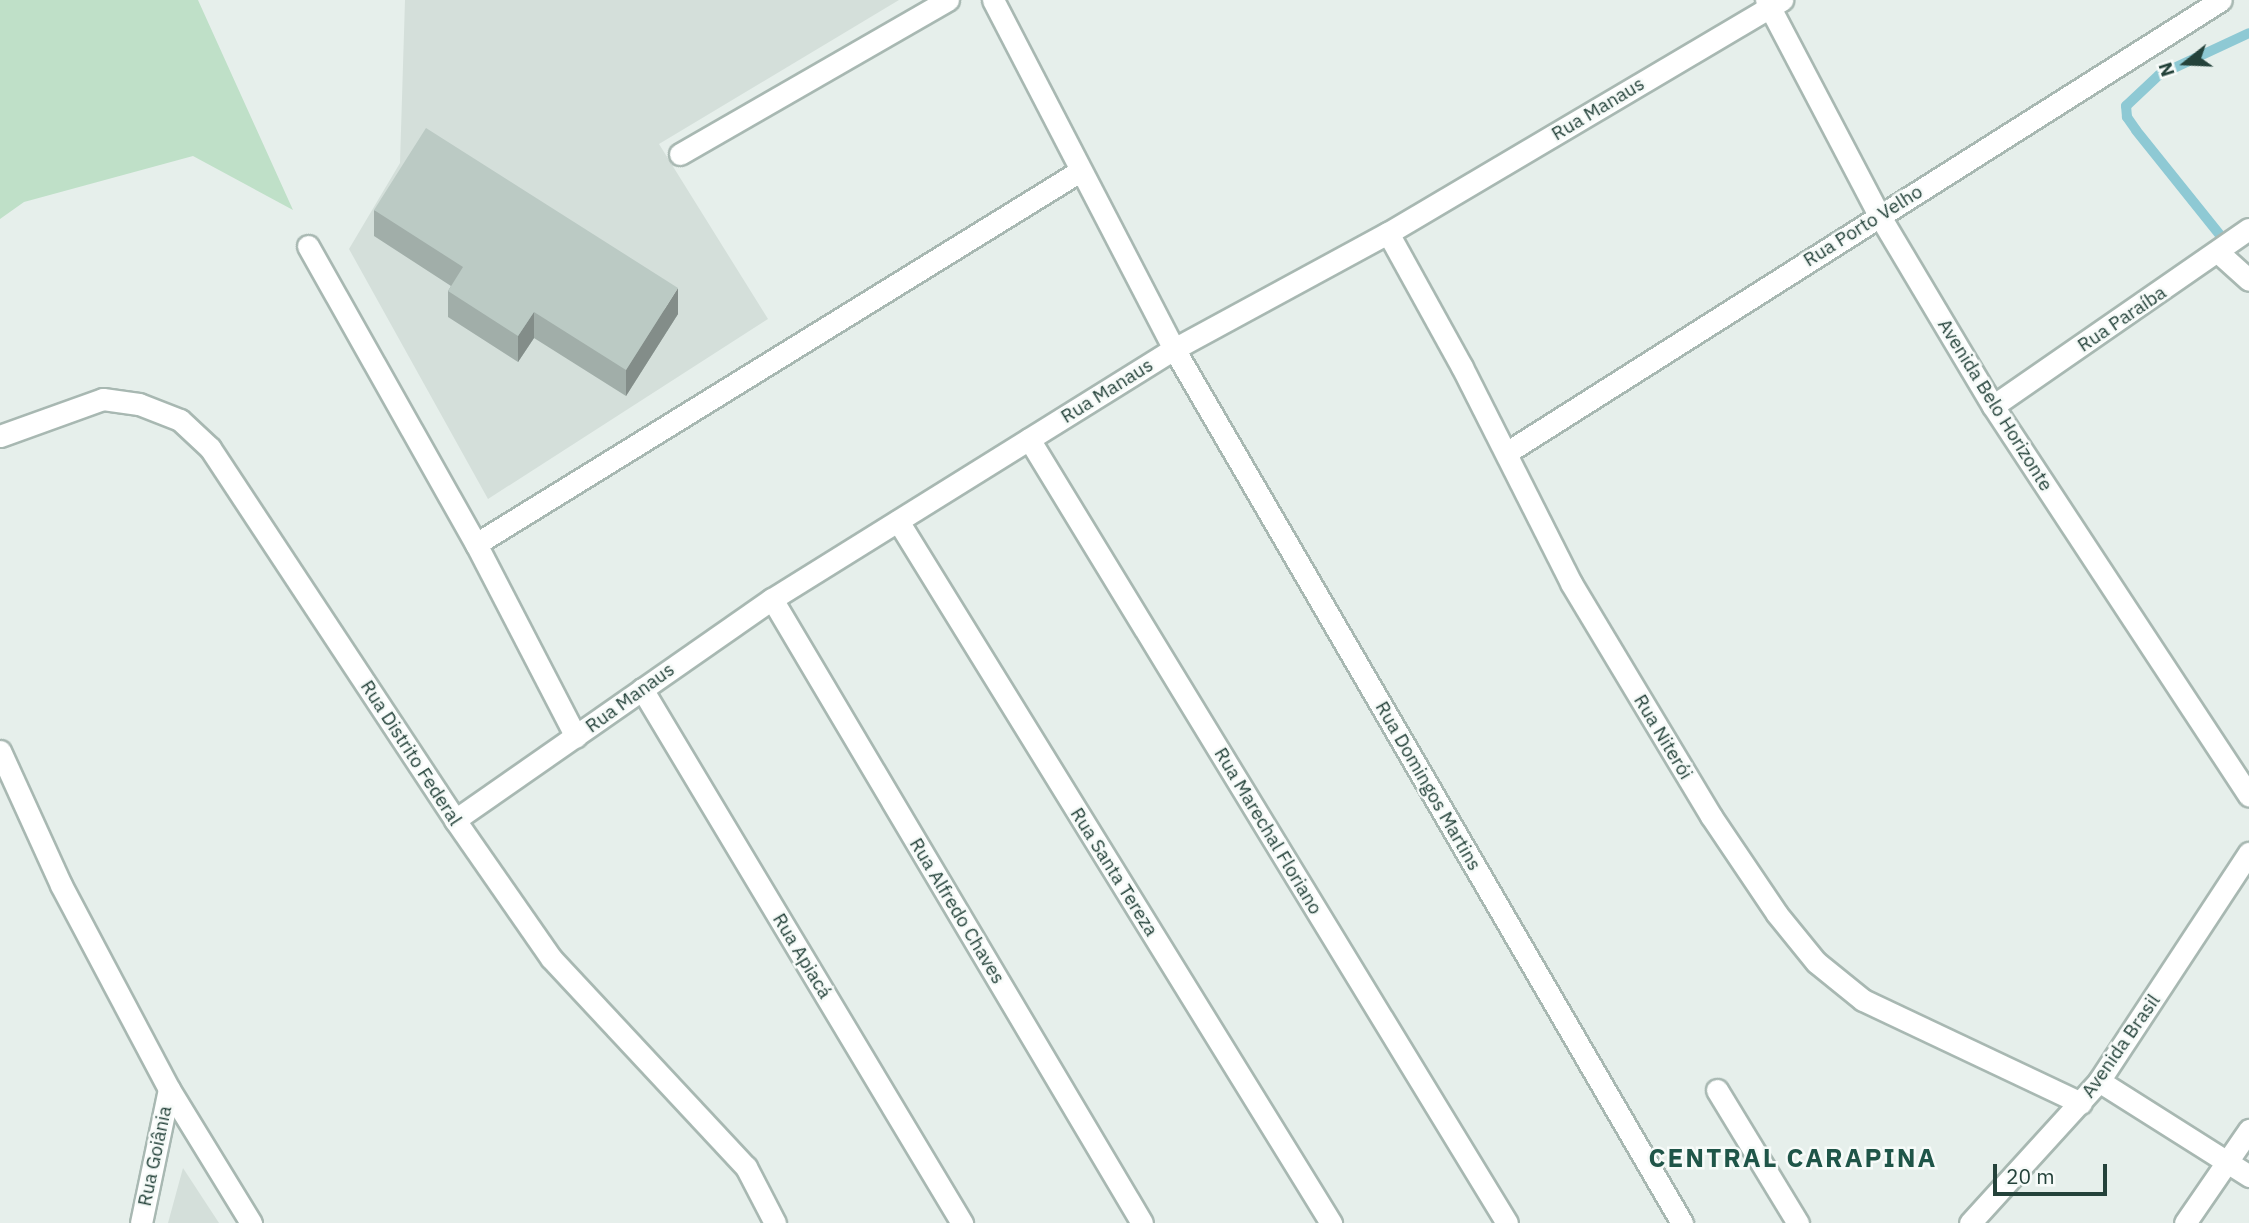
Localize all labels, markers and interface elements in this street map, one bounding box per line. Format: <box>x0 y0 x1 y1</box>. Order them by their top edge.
north arrow <box>2151 28 2221 98</box>
text: N <box>2152 59 2180 80</box>
street label: Rua Manaus <box>1547 72 1649 146</box>
street label: Rua Porto Velho <box>1799 180 1927 272</box>
street label: Rua Paraíba <box>2073 281 2171 357</box>
street label: Avenida Belo Horizonte <box>1933 315 2057 495</box>
street label: Rua Manaus <box>1057 354 1157 428</box>
street label: Rua Manaus <box>581 658 679 738</box>
street label: Rua Distrito Federal <box>356 676 466 830</box>
street label: Rua Niterói <box>1629 690 1697 784</box>
street label: Rua Domingos Martins <box>1370 697 1486 875</box>
street label: Rua Marechal Floriano <box>1209 744 1327 918</box>
street label: Rua Santa Tereza <box>1065 804 1163 940</box>
street label: Rua Alfredo Chaves <box>904 834 1010 988</box>
street label: Rua Apiacá <box>768 909 836 1003</box>
street label: Avenida Brasil <box>2077 990 2165 1102</box>
street label: Rua Goiânia <box>133 1104 177 1208</box>
district label: CENTRAL CARAPINA <box>1651 1142 1935 1174</box>
scale bar <box>1997 1150 2111 1194</box>
text: 20 m <box>2006 1162 2055 1190</box>

